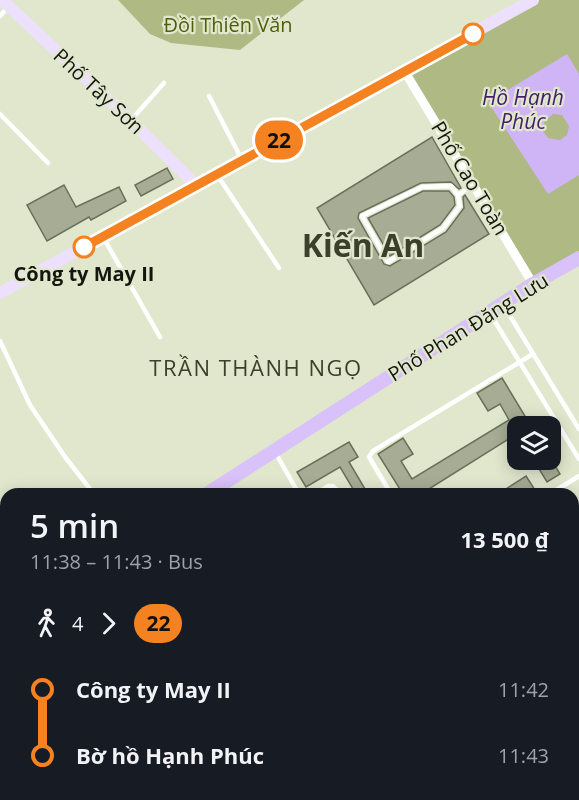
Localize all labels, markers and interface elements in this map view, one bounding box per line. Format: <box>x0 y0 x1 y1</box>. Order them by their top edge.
park label: Đồi Thiên Văn <box>163 11 293 38</box>
unlabelled marker <box>462 23 484 45</box>
street label: Phố Tây Sơn <box>48 42 150 140</box>
water label: Hồ Hạnh Phúc <box>482 83 564 135</box>
street label: Phố Cao Toàn <box>425 116 515 240</box>
line badge: 22 <box>252 120 306 160</box>
text: 22 <box>267 126 291 154</box>
district label: Kiến An <box>302 223 424 266</box>
marker: Công ty May II <box>73 236 95 258</box>
place label: Công ty May II <box>14 260 154 287</box>
street label: Phố Phan Đăng Lưu <box>383 267 553 387</box>
district label: TRẦN THÀNH NGỌ <box>149 352 363 382</box>
map controls <box>507 416 561 470</box>
button: layers <box>507 416 561 470</box>
text: 5 min <box>30 503 119 548</box>
text: 13 500 ₫ <box>460 524 549 554</box>
text: 11:38 – 11:43 · Bus <box>30 548 203 575</box>
icon: walk <box>30 607 63 640</box>
icon: forward <box>92 607 125 640</box>
text: 22 <box>146 609 170 637</box>
text: 4 <box>72 610 83 637</box>
text: Công ty May II <box>76 674 231 704</box>
text: 11:42 <box>498 676 549 703</box>
text: Bờ hồ Hạnh Phúc <box>76 740 264 770</box>
text: 11:43 <box>498 742 549 769</box>

